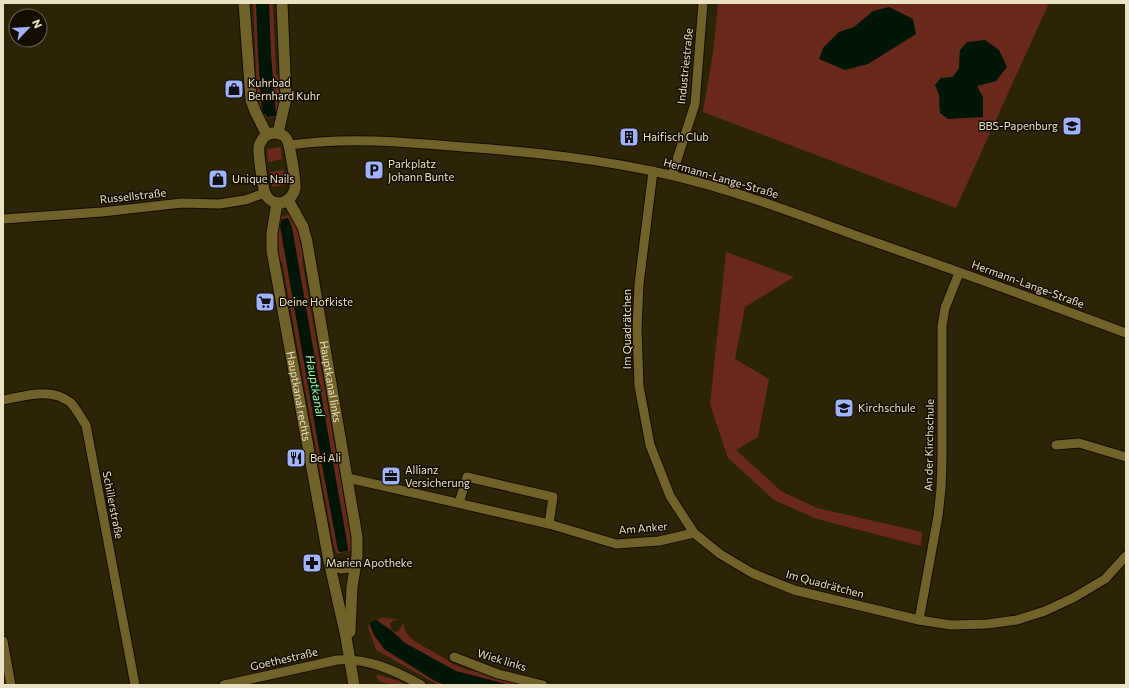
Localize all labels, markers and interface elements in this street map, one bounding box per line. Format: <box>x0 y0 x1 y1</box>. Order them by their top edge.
north arrow <box>8 8 48 48</box>
text: N <box>30 17 45 30</box>
street label: Industriestraße <box>674 27 695 105</box>
place label: Kuhrbad Bernhard Kuhr <box>248 76 321 102</box>
shop icon: Kuhrbad Bernhard Kuhr <box>223 78 245 100</box>
school or university icon: BBS-Papenburg <box>1061 115 1083 137</box>
place label: BBS-Papenburg <box>978 119 1058 132</box>
building icon: Haifisch Club <box>618 126 640 148</box>
place label: Haifisch Club <box>643 130 709 143</box>
street label: Hermann-Lange-Straße <box>662 155 780 200</box>
place label: Parkplatz Johann Bunte <box>388 157 455 184</box>
parking icon: Parkplatz Johann Bunte <box>363 159 385 181</box>
shop icon: Unique Nails <box>207 168 229 190</box>
place label: Unique Nails <box>232 172 294 185</box>
street label: Russellstraße <box>99 186 167 205</box>
street label: Hermann-Lange-Straße <box>970 257 1087 310</box>
street label: Im Quadrätchen <box>620 289 633 369</box>
supermarket icon: Deine Hofkiste <box>254 291 276 313</box>
place label: Deine Hofkiste <box>279 295 353 308</box>
street label: Hauptkanal links <box>317 339 345 423</box>
street label: Hauptkanal rechts <box>285 350 314 442</box>
water label: Hauptkanal <box>302 354 328 418</box>
school or university icon: Kirchschule <box>833 397 855 419</box>
street label: An der Kirchschule <box>921 399 936 491</box>
place label: Kirchschule <box>858 401 916 414</box>
restaurant icon: Bei Ali <box>285 447 307 469</box>
place label: Bei Ali <box>310 451 341 464</box>
place label: Allianz Versicherung <box>405 463 470 489</box>
office icon: Allianz Versicherung <box>380 465 402 487</box>
street label: Schillerstraße <box>101 470 126 540</box>
street label: Am Anker <box>618 519 669 536</box>
pharmacy icon: Marien Apotheke <box>301 552 323 574</box>
place label: Marien Apotheke <box>326 556 413 569</box>
street label: Im Quadrätchen <box>785 567 866 600</box>
street label: Goethestraße <box>249 644 319 673</box>
street label: Wiek links <box>476 646 528 673</box>

